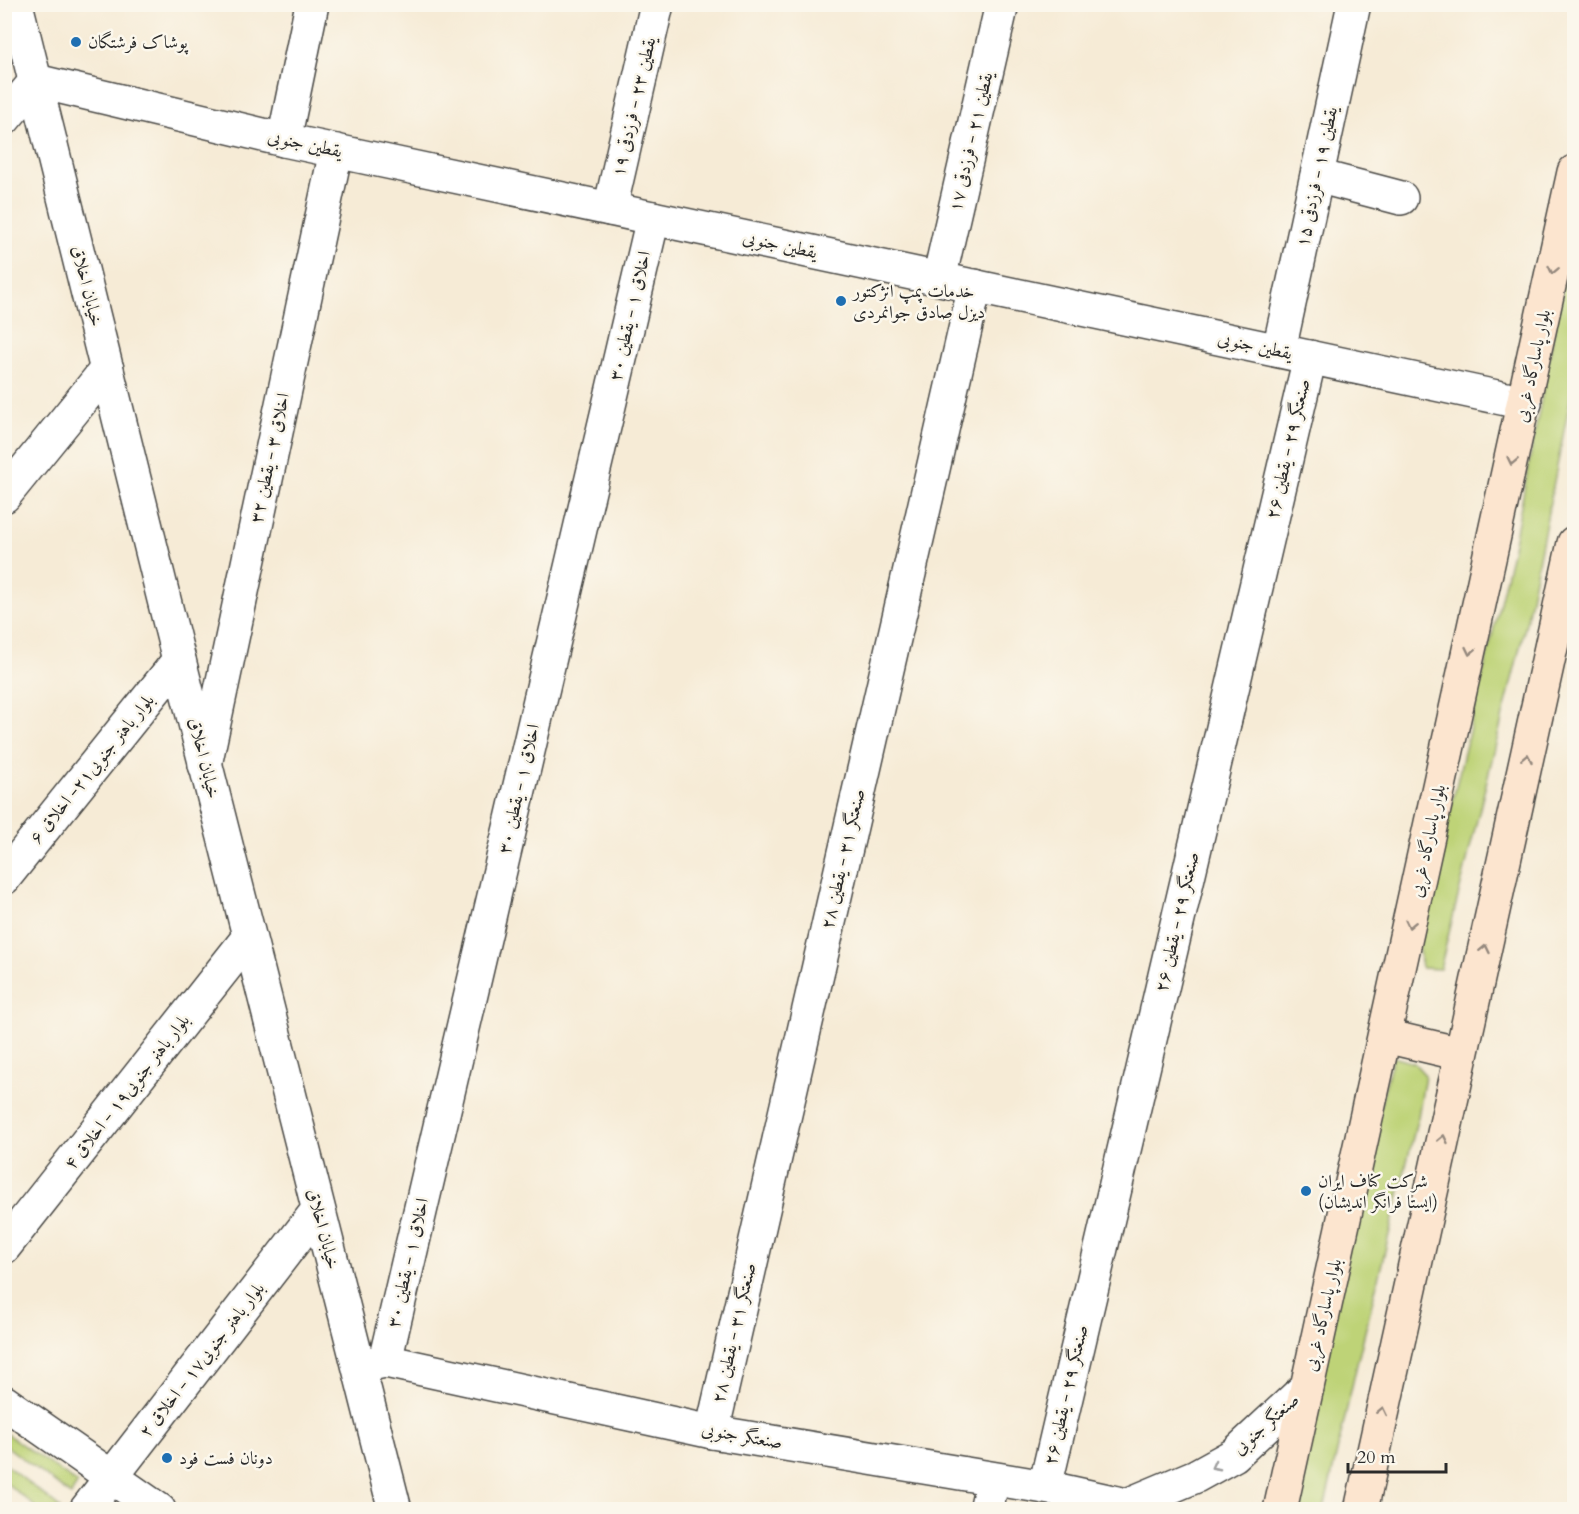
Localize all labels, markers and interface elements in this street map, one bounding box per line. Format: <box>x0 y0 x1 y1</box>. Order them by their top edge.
place label: پوشاک فرشتگان <box>88 30 189 55</box>
street label: یقطین ۲۳ - فرزدقی ۱۹ <box>606 33 663 179</box>
marker: پوشاک فرشتگان <box>69 35 83 49</box>
street label: یقطین ۲۱ - فرزدقی ۱۷ <box>943 68 1000 214</box>
street label: یقطین ۱۹ - فرزدقی ۱۵ <box>1290 103 1344 249</box>
street label: یقطین جنوبی <box>265 124 346 164</box>
street label: یقطین جنوبی <box>740 225 821 265</box>
street label: خیابان اخلاق <box>65 243 109 329</box>
street label: اخلاق ۱ - یقطین ۳۰ <box>603 249 657 383</box>
one-way arrow <box>1548 265 1561 275</box>
place label: خدمات پمپ انژکتور دیزل صادق جوانمردی <box>851 279 985 325</box>
marker: خدمات پمپ انژکتور دیزل صادق جوانمردی <box>834 294 848 308</box>
street label: بلوار پاسارگاد غربی <box>1509 307 1557 425</box>
street label: یقطین جنوبی <box>1215 326 1296 366</box>
street label: صنعتگر ۲۹ - یقطین ۲۶ <box>1260 376 1316 522</box>
street label: اخلاق ۳ - یقطین ۳۲ <box>244 391 296 525</box>
one-way arrow <box>1507 456 1520 466</box>
one-way arrow <box>1464 646 1477 656</box>
street label: بلوار باهنر جنوبی۲۱- اخلاق ۶ <box>24 689 160 849</box>
street label: خیابان اخلاق <box>182 715 226 801</box>
street label: اخلاق ۱ - یقطین ۳۰ <box>492 722 546 856</box>
one-way arrow <box>1520 753 1533 763</box>
street label: بلوار پاسارگاد غربی <box>1404 782 1452 900</box>
street label: صنعتگر ۳۱ - یقطین ۲۸ <box>815 786 871 932</box>
street label: صنعتگر ۲۹ - یقطین ۲۶ <box>1149 849 1205 995</box>
one-way arrow <box>1404 918 1417 928</box>
one-way arrow <box>1477 944 1490 954</box>
street label: بلوار باهنر جنوبی۱۹ - اخلاق ۴ <box>58 1009 196 1175</box>
one-way arrow <box>1435 1134 1448 1144</box>
place label: شرکت کناف ایران (ایستا فرانگر اندیشان) <box>1318 1169 1438 1215</box>
marker: شرکت کناف ایران (ایستا فرانگر اندیشان) <box>1299 1184 1313 1198</box>
street label: خیابان اخلاق <box>300 1186 346 1272</box>
street label: اخلاق ۱ - یقطین ۳۰ <box>381 1196 435 1330</box>
street label: بلوار پاسارگاد غربی <box>1298 1256 1348 1374</box>
street label: صنعتگر ۳۱ - یقطین ۲۸ <box>706 1260 762 1406</box>
street label: بلوار باهنر جنوبی۱۷ - اخلاق ۲ <box>133 1277 271 1443</box>
street label: صنعتگر ۲۹ - یقطین ۲۶ <box>1038 1322 1094 1468</box>
street label: صنعتگر جنوبی <box>1227 1387 1305 1461</box>
one-way arrow <box>1375 1407 1388 1417</box>
street label: صنعتگر جنوبی <box>700 1417 784 1455</box>
scale bar <box>1348 1436 1446 1474</box>
text: 20 m <box>1357 1445 1396 1470</box>
place label: دونان فست فود <box>179 1446 273 1471</box>
marker: دونان فست فود <box>160 1451 174 1465</box>
one-way arrow <box>1210 1459 1221 1470</box>

